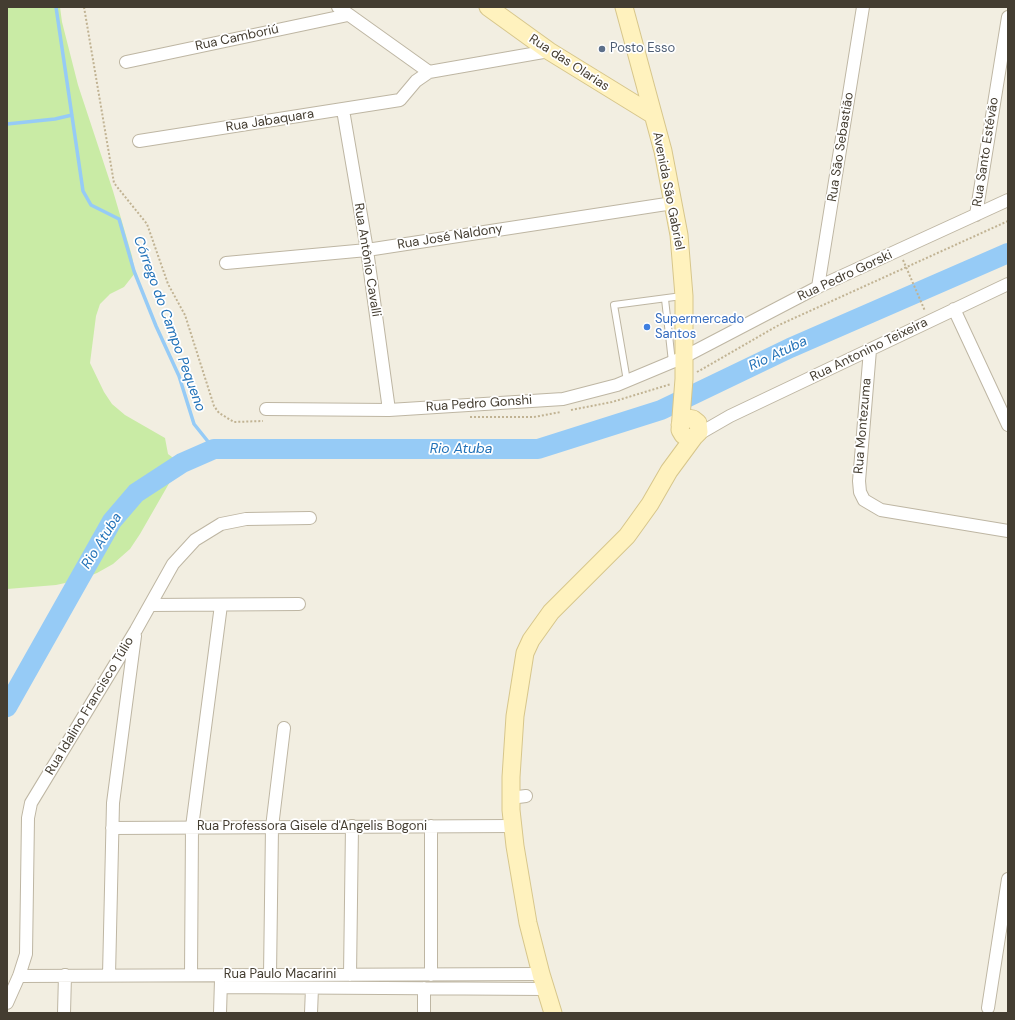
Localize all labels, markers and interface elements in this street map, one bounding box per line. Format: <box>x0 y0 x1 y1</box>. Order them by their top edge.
street label: Rua Camboriú <box>194 22 280 54</box>
street label: Rua das Olarias <box>526 31 612 95</box>
place label: Posto Esso <box>610 41 675 57</box>
marker: Posto Esso <box>597 44 607 54</box>
street label: Rua São Sebastião <box>825 91 857 203</box>
street label: Rua Santo Estévão <box>970 96 1002 208</box>
street label: Rua Jabaquara <box>225 106 315 136</box>
street label: Avenida São Gabriel <box>649 131 687 251</box>
street label: Rua Antônio Cavalli <box>350 202 384 318</box>
street label: Rua José Naldony <box>396 221 504 253</box>
water label: Córrego do Campo Pequeno <box>129 234 209 414</box>
street label: Rua Pedro Gorski <box>795 247 895 305</box>
place label: Supermercado Santos <box>655 312 744 343</box>
street label: Rua Antonino Teixeira <box>808 315 930 385</box>
marker: Supermercado Santos <box>642 322 652 332</box>
water label: Rio Atuba <box>746 333 810 375</box>
street label: Rua Montezuma <box>851 377 875 475</box>
street label: Rua Pedro Gonshi <box>425 393 533 415</box>
water label: Rio Atuba <box>430 441 492 457</box>
water label: Rio Atuba <box>78 510 126 572</box>
street label: Rua Idalino Francisco Túlio <box>43 634 137 778</box>
street label: Rua Professora Gisele d'Angelis Bogoni <box>197 819 427 835</box>
street label: Rua Paulo Macarini <box>224 967 336 983</box>

